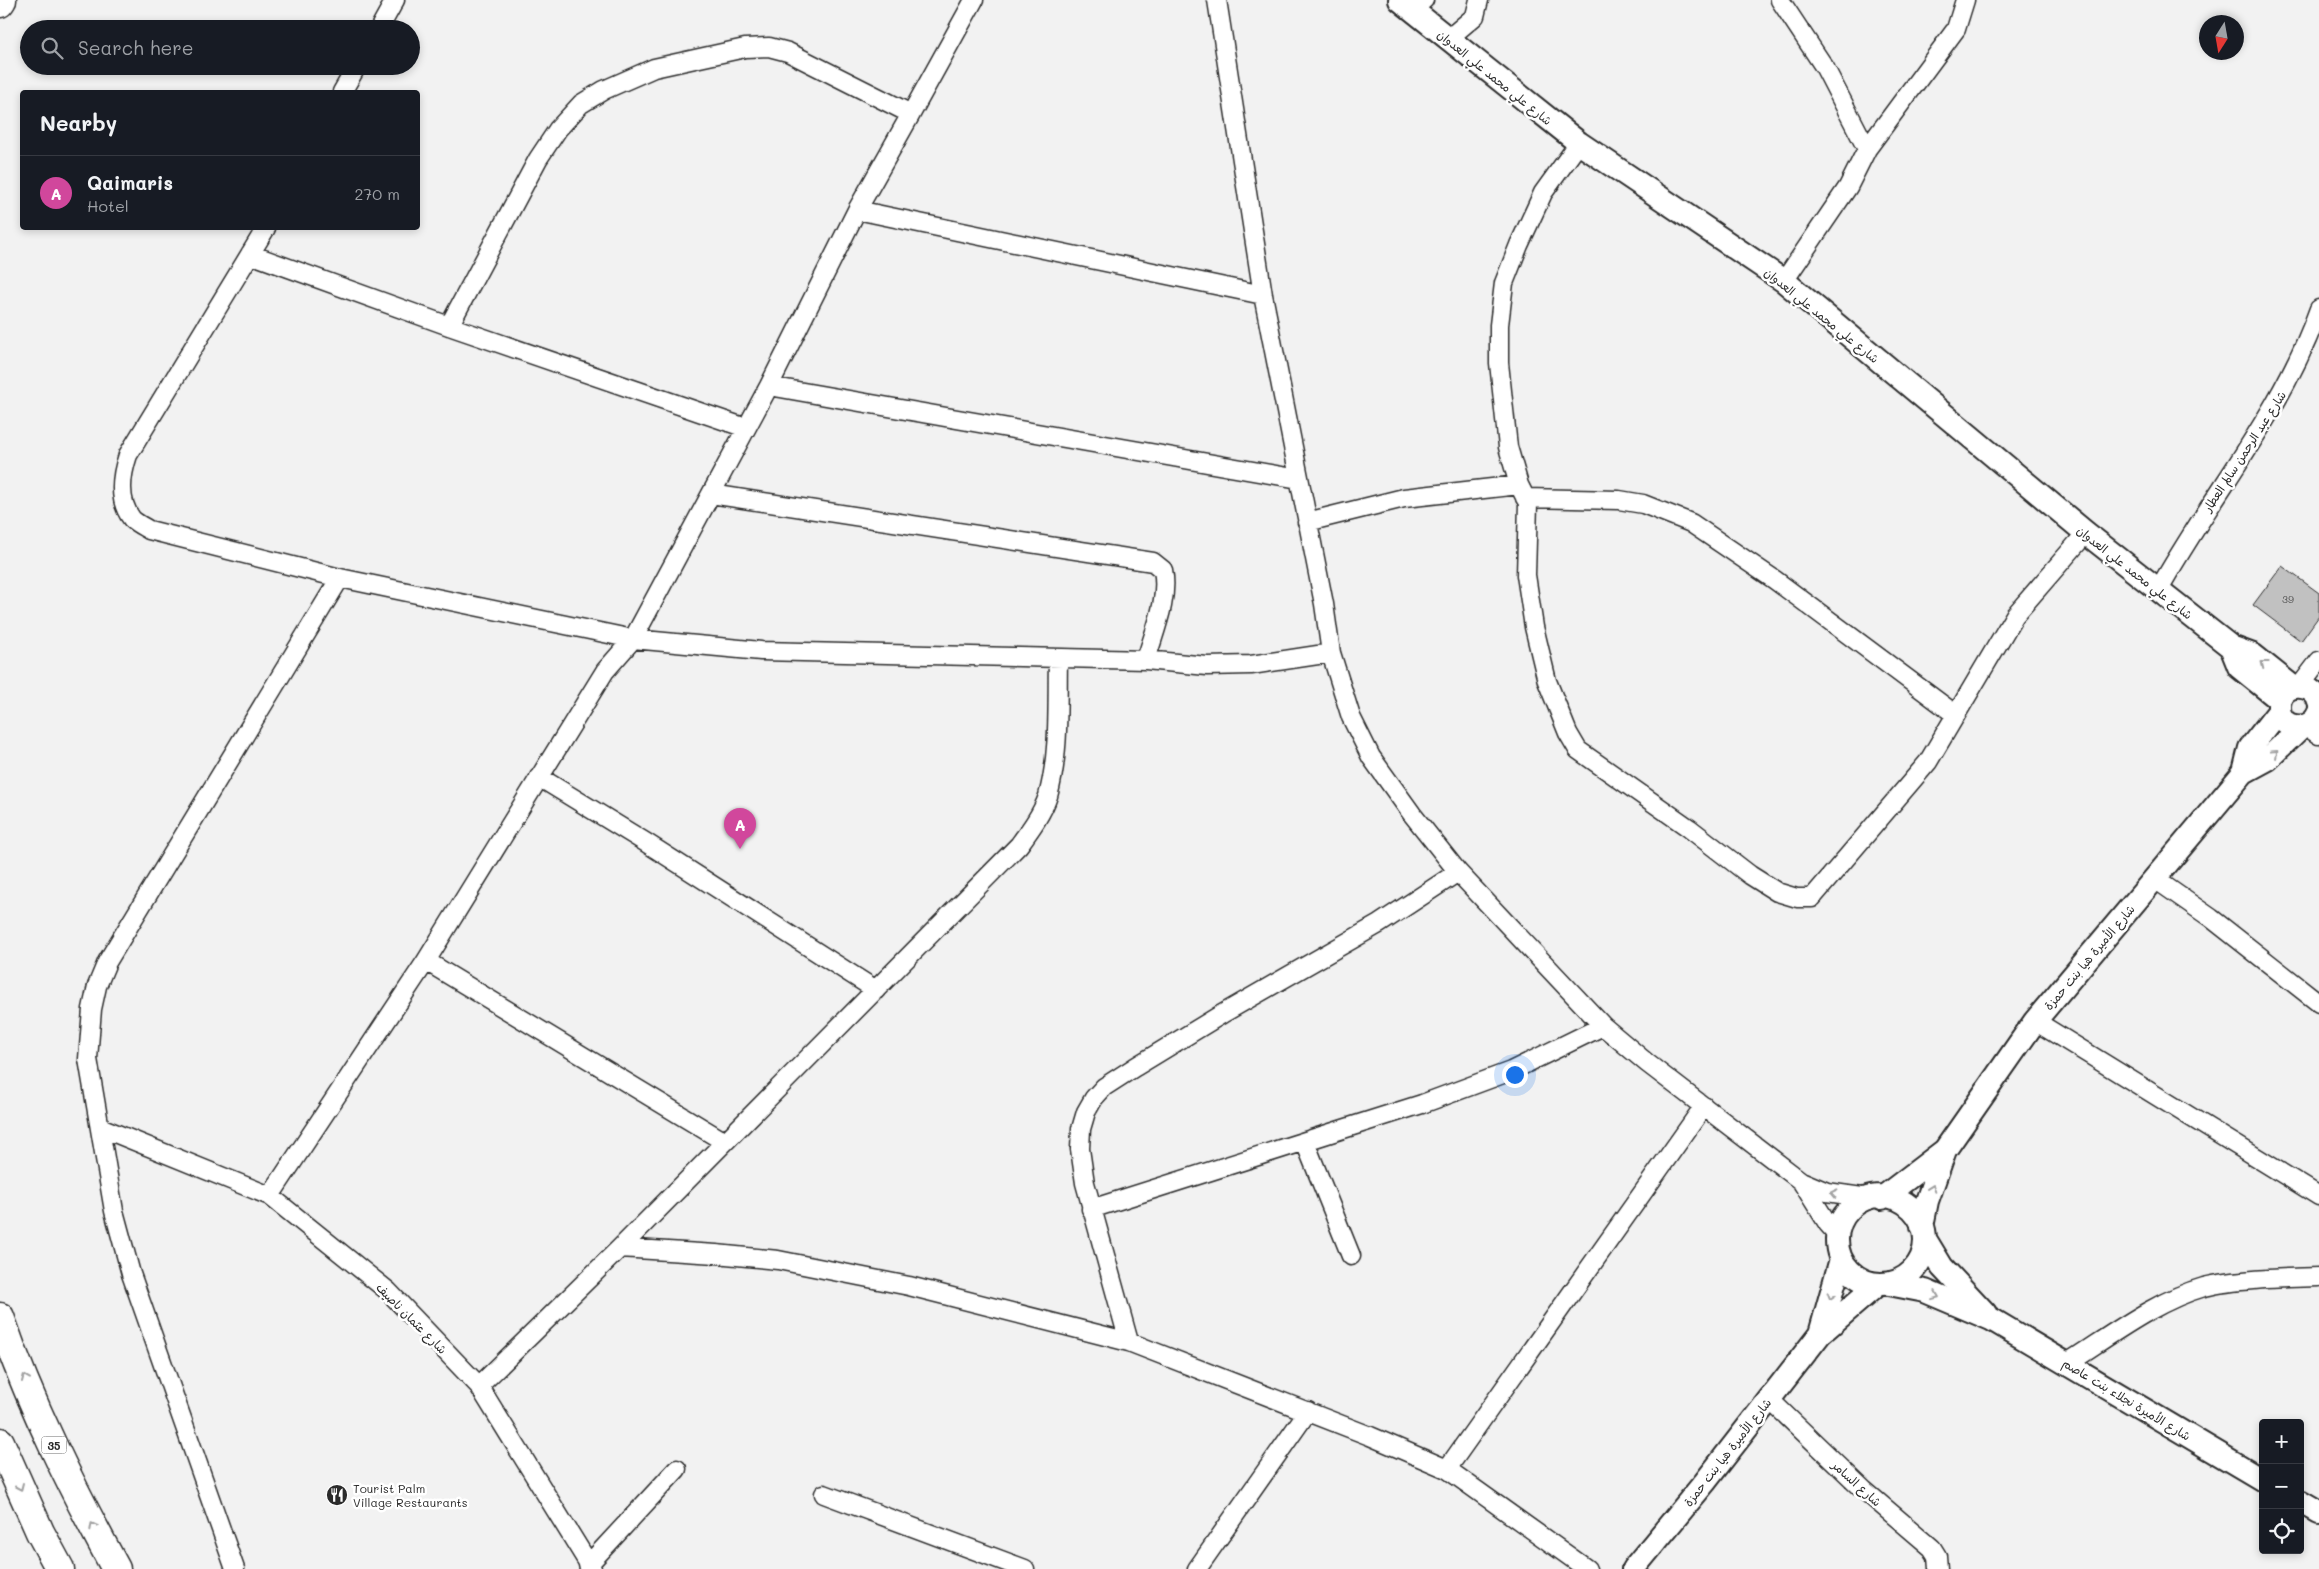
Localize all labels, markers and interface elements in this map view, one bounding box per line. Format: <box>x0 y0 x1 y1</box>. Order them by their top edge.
north arrow <box>2199 15 2244 60</box>
search box <box>20 20 420 75</box>
street label: شارع علي محمد علي العدوان <box>1432 26 1556 131</box>
icon: search <box>38 34 66 62</box>
text: Search here <box>78 35 194 60</box>
text: Nearby <box>40 109 117 136</box>
text: Qaimaris <box>87 170 173 195</box>
text: A <box>50 183 62 204</box>
text: 270 m <box>354 183 400 204</box>
text: Hotel <box>87 195 129 216</box>
street label: شارع علي محمد علي العدوان <box>1759 264 1883 369</box>
street label: شارع عبد الرحمن سالم العطار <box>2198 388 2292 517</box>
street label: شارع علي محمد علي العدوان <box>2071 522 2196 625</box>
house number: 39 <box>2282 592 2294 606</box>
one-way arrow <box>2261 661 2270 669</box>
one-way arrow <box>2269 750 2278 759</box>
pin: A <box>724 808 756 849</box>
street label: شارع الأميرة هيا بنت حمزة <box>2040 901 2139 1014</box>
your location <box>1502 1062 1528 1088</box>
one-way arrow <box>1926 1184 1936 1193</box>
one-way arrow <box>1830 1188 1839 1199</box>
street label: شارع عثمان ناصيف <box>372 1279 451 1358</box>
one-way arrow <box>1931 1290 1940 1300</box>
one-way arrow <box>1827 1292 1837 1300</box>
street label: شارع الأميرة نجلاء بنت عاصم <box>2059 1354 2194 1445</box>
one-way arrow <box>20 1374 31 1383</box>
street label: شارع الأميرة هيا بنت حمزة <box>1680 1395 1776 1511</box>
map controls <box>2259 1419 2304 1554</box>
button: + <box>2259 1419 2304 1464</box>
road number: 35 <box>42 1436 66 1454</box>
street label: شارع السامر <box>1827 1456 1885 1511</box>
button: − <box>2259 1464 2304 1509</box>
place label: Tourist Palm Village Restaurants <box>353 1480 468 1510</box>
one-way arrow <box>13 1482 24 1491</box>
restaurant icon: Tourist Palm Village Restaurants <box>325 1483 349 1507</box>
button: locate <box>2259 1509 2304 1554</box>
one-way arrow <box>89 1522 99 1531</box>

